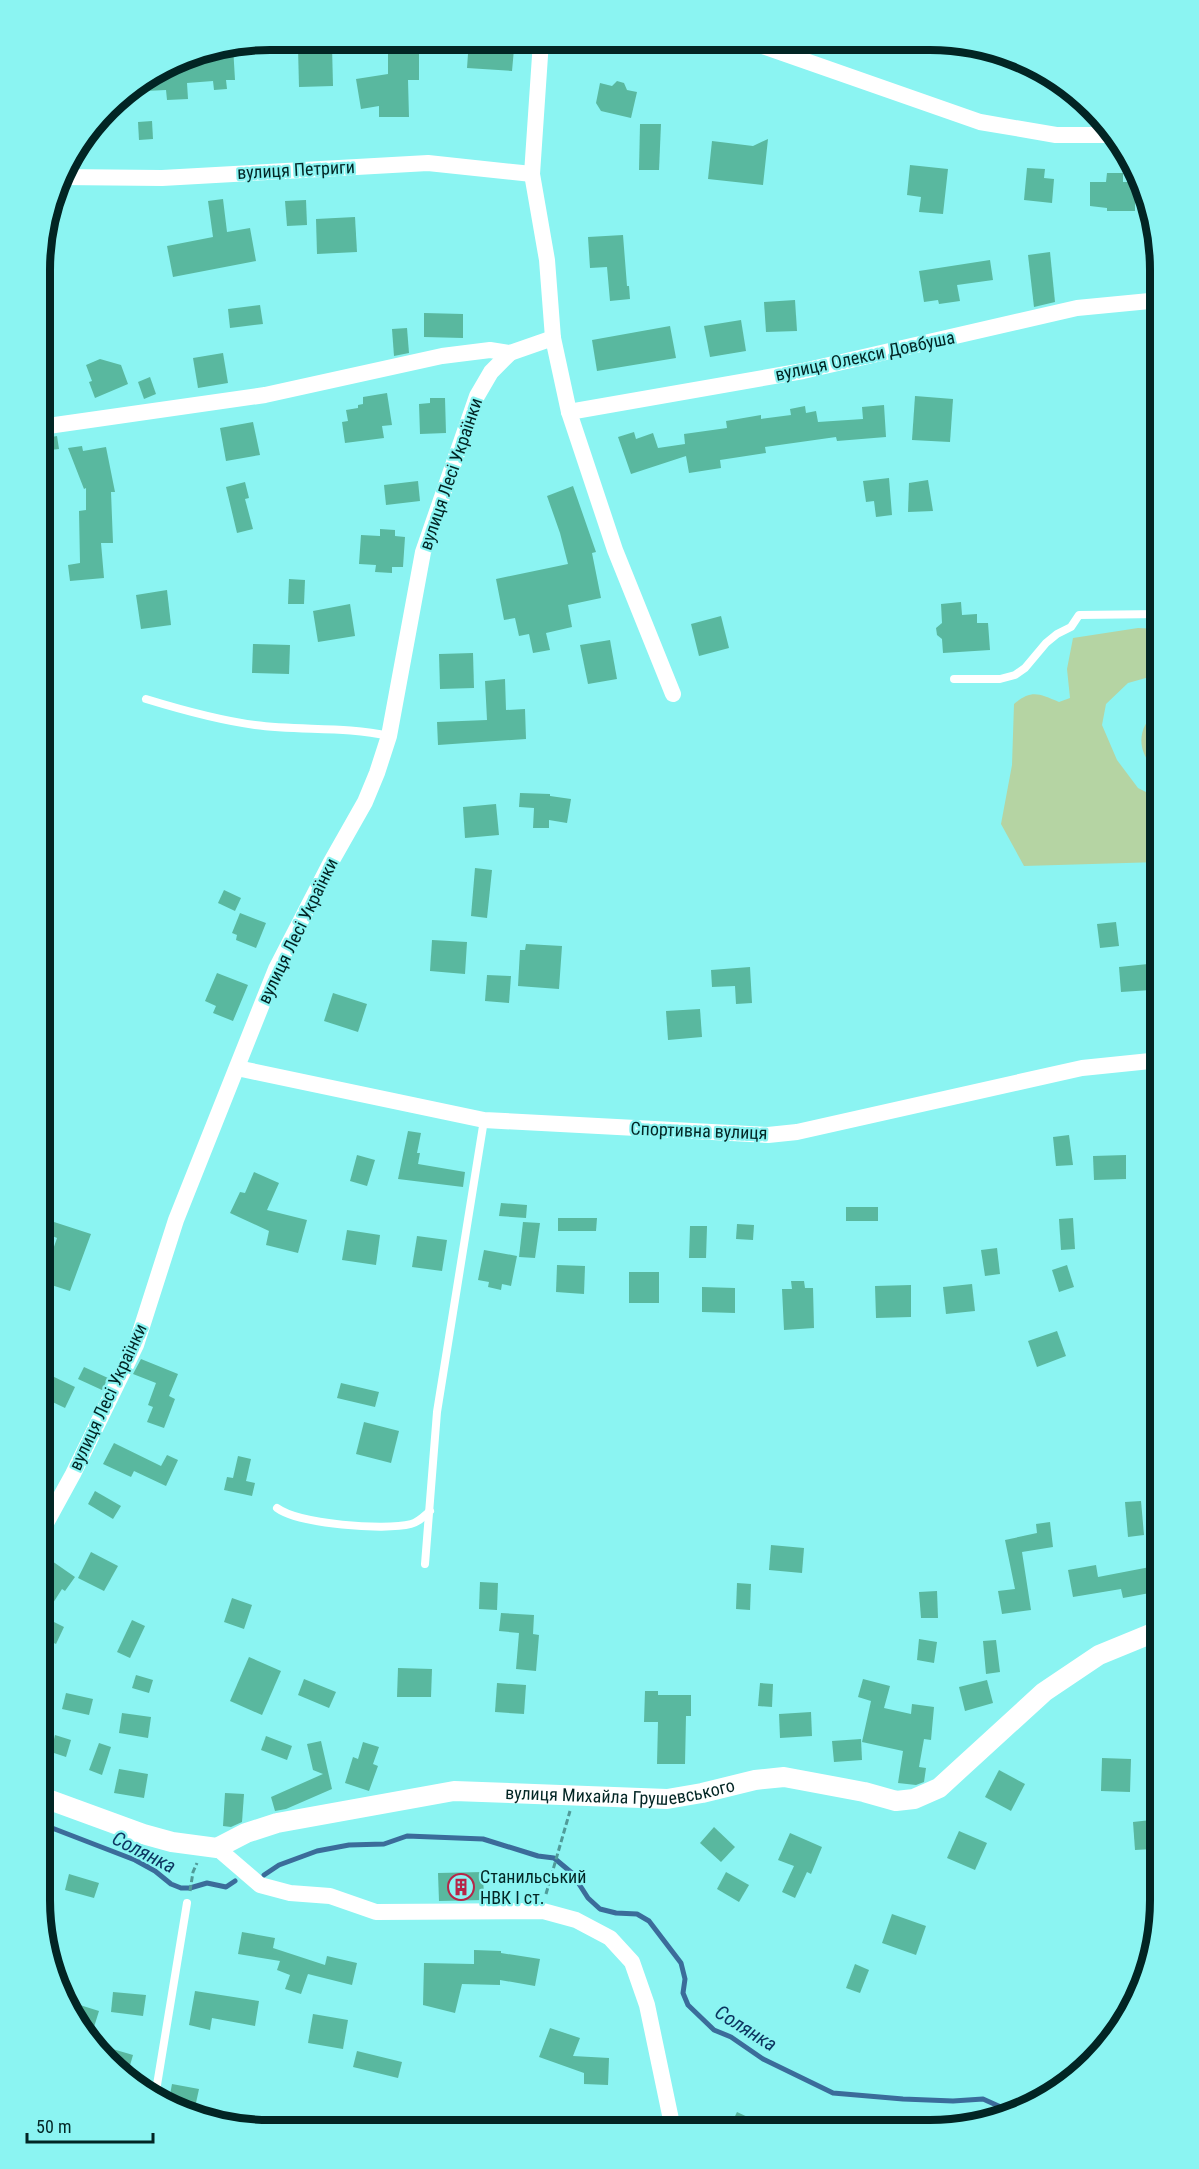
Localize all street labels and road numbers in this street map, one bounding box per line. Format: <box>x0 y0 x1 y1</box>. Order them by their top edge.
street label: вулиця Петриги <box>237 156 355 183</box>
street label: вулиця Олекси Довбуша <box>773 326 957 385</box>
street label: вулиця Лесі Українки <box>415 395 486 553</box>
street label: вулиця Лесі Українки <box>253 855 342 1007</box>
street label: Спортивна вулиця <box>630 1118 768 1143</box>
street label: вулиця Лесі Українки <box>64 1320 151 1473</box>
street label: вулиця Михайла Грушевського <box>505 1774 737 1809</box>

